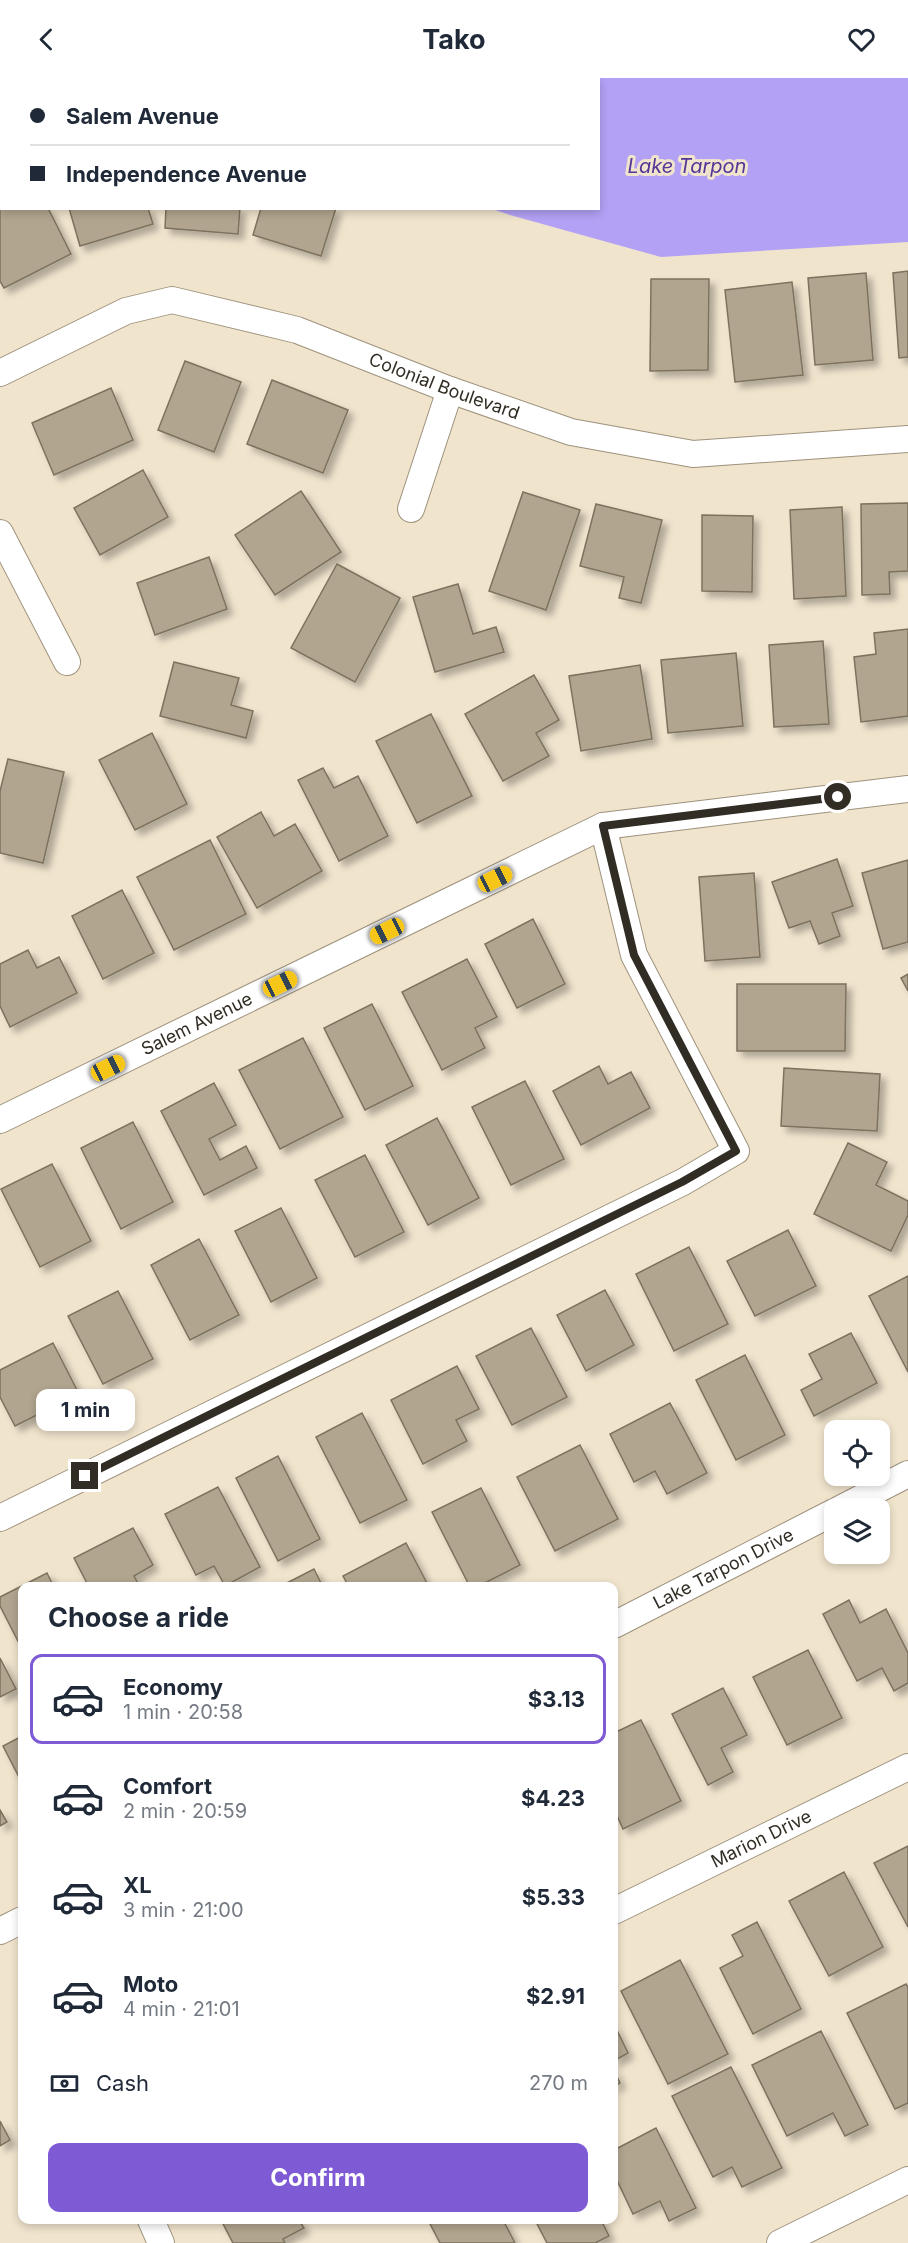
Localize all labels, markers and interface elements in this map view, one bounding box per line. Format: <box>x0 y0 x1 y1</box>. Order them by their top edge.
icon: back <box>30 23 63 56</box>
text: Tako <box>422 23 486 56</box>
icon: heart <box>845 23 878 56</box>
text: Salem Avenue <box>66 103 219 129</box>
water label: Lake Tarpon <box>628 154 746 178</box>
text: Independence Avenue <box>66 161 307 187</box>
street label: Colonial Boulevard <box>366 348 522 423</box>
route start <box>824 783 851 810</box>
car <box>475 863 515 895</box>
car <box>367 915 407 947</box>
car <box>260 968 300 1000</box>
street label: Salem Avenue <box>138 988 255 1059</box>
car <box>88 1052 128 1084</box>
callout: 1 min <box>36 1389 134 1431</box>
text: 1 min <box>61 1398 110 1422</box>
map controls <box>824 1420 890 1564</box>
button: locate <box>824 1420 890 1486</box>
route end <box>71 1462 98 1489</box>
button: layers <box>824 1498 890 1564</box>
street label: Lake Tarpon Drive <box>649 1524 797 1613</box>
text: Choose a ride <box>48 1601 229 1634</box>
icon: car <box>51 1672 105 1726</box>
text: Economy <box>123 1674 223 1700</box>
text: $3.13 <box>528 1686 585 1712</box>
text: 1 min · 20:58 <box>123 1700 243 1724</box>
icon: car <box>51 1771 105 1825</box>
text: Comfort <box>123 1773 212 1799</box>
text: $4.23 <box>521 1785 585 1811</box>
text: 2 min · 20:59 <box>123 1799 247 1823</box>
street label: Marion Drive <box>708 1805 815 1872</box>
icon: car <box>51 1870 105 1924</box>
text: XL <box>123 1872 152 1898</box>
text: $5.33 <box>522 1884 585 1910</box>
text: 3 min · 21:00 <box>123 1898 244 1922</box>
icon: car <box>51 1969 105 2023</box>
text: Moto <box>123 1971 178 1997</box>
text: $2.91 <box>526 1983 585 2009</box>
text: 4 min · 21:01 <box>123 1997 240 2021</box>
icon: cash <box>48 2067 81 2100</box>
text: Cash <box>96 2070 149 2096</box>
text: 270 m <box>529 2071 588 2095</box>
button: Confirm <box>48 2143 588 2212</box>

